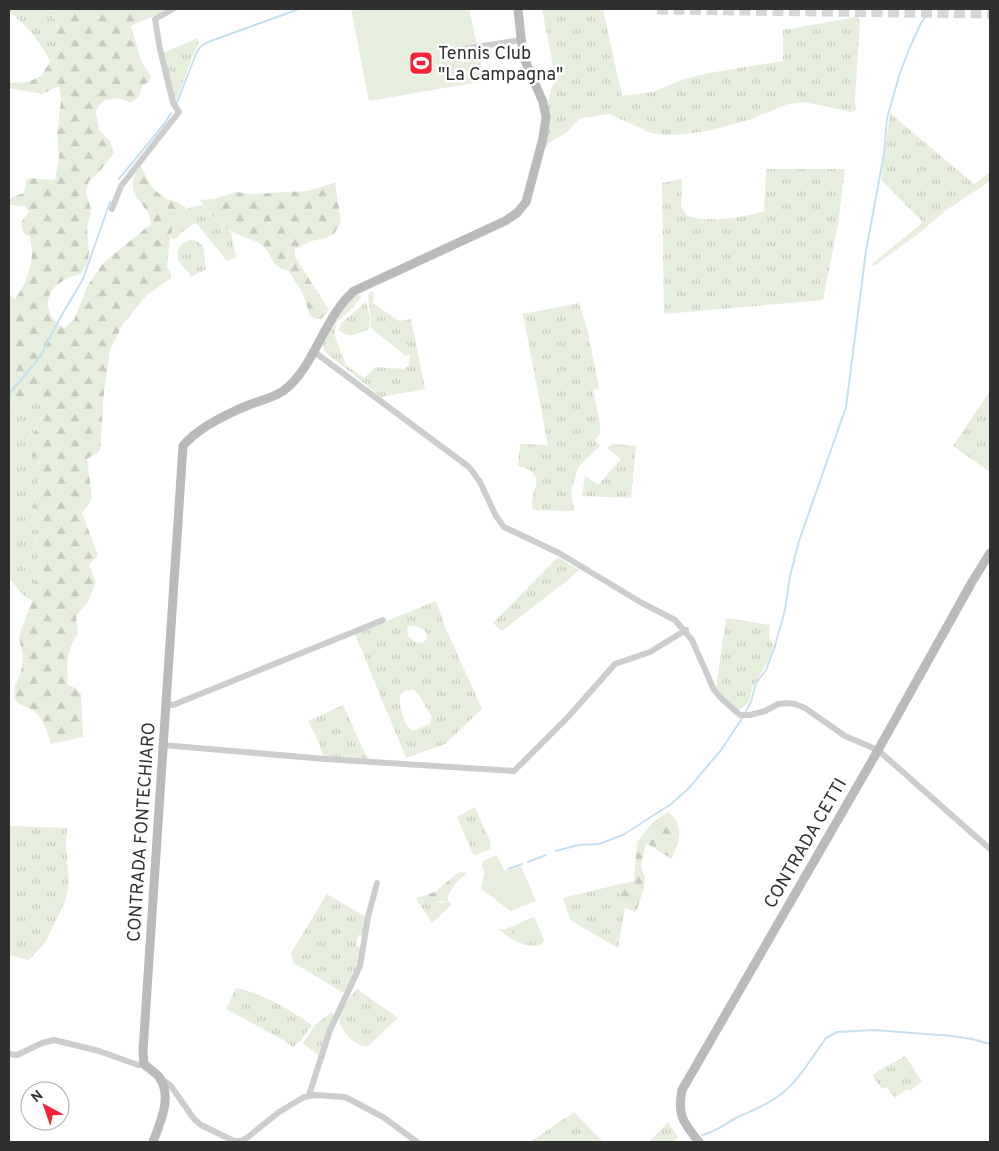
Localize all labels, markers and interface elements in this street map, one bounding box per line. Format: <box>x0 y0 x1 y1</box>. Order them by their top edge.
place label: Tennis Club "La Campagna" <box>438 43 563 87</box>
sports icon: Tennis Club "La Campagna" <box>408 50 434 76</box>
street label: CONTRADA FONTECHIARO <box>123 721 162 943</box>
street label: CONTRADA CETTI <box>760 775 853 913</box>
north arrow <box>20 1081 70 1131</box>
text: N <box>28 1087 47 1107</box>

